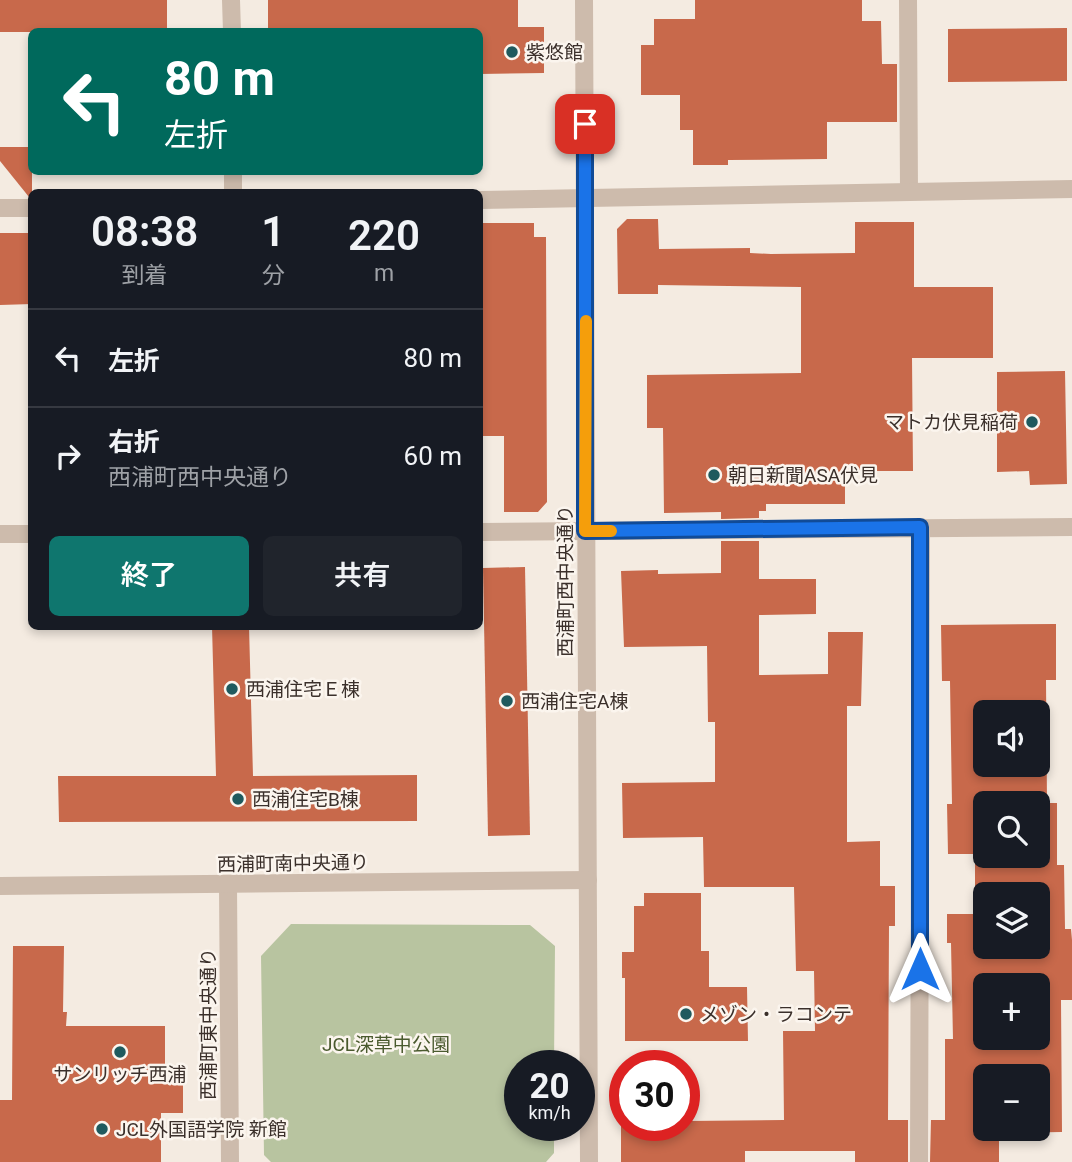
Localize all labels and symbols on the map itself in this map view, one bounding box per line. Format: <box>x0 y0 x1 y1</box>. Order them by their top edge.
place label: 紫悠館 <box>526 41 583 64</box>
marker: 紫悠館 <box>504 44 520 60</box>
pin <box>555 94 615 154</box>
place label: マトカ伏見稲荷 <box>885 411 1018 434</box>
marker: マトカ伏見稲荷 <box>1024 414 1040 430</box>
place label: 朝日新聞ASA伏見 <box>728 464 878 487</box>
marker: 朝日新聞ASA伏見 <box>706 467 722 483</box>
street label: 西浦町西中央通り <box>554 505 577 657</box>
place label: 西浦住宅Ｅ棟 <box>246 678 360 701</box>
marker: 西浦住宅Ｅ棟 <box>224 681 240 697</box>
place label: 西浦住宅A棟 <box>521 690 628 713</box>
marker: 西浦住宅A棟 <box>499 693 515 709</box>
place label: 西浦住宅B棟 <box>252 788 359 811</box>
marker: 西浦住宅B棟 <box>230 791 246 807</box>
street label: 西浦町南中央通り <box>217 851 369 876</box>
position arrow <box>883 932 957 1006</box>
street label: 西浦町東中央通り <box>197 948 220 1100</box>
place label: メゾン・ラコンテ <box>700 1003 852 1026</box>
marker: メゾン・ラコンテ <box>678 1006 694 1022</box>
park label: JCL深草中公園 <box>322 1033 450 1056</box>
marker: サンリッチ西浦 <box>112 1044 128 1060</box>
speed limit sign: 30 <box>609 1050 700 1141</box>
place label: サンリッチ西浦 <box>53 1063 187 1086</box>
place label: JCL外国語学院 新館 <box>116 1118 287 1141</box>
marker: JCL外国語学院 新館 <box>94 1121 110 1137</box>

